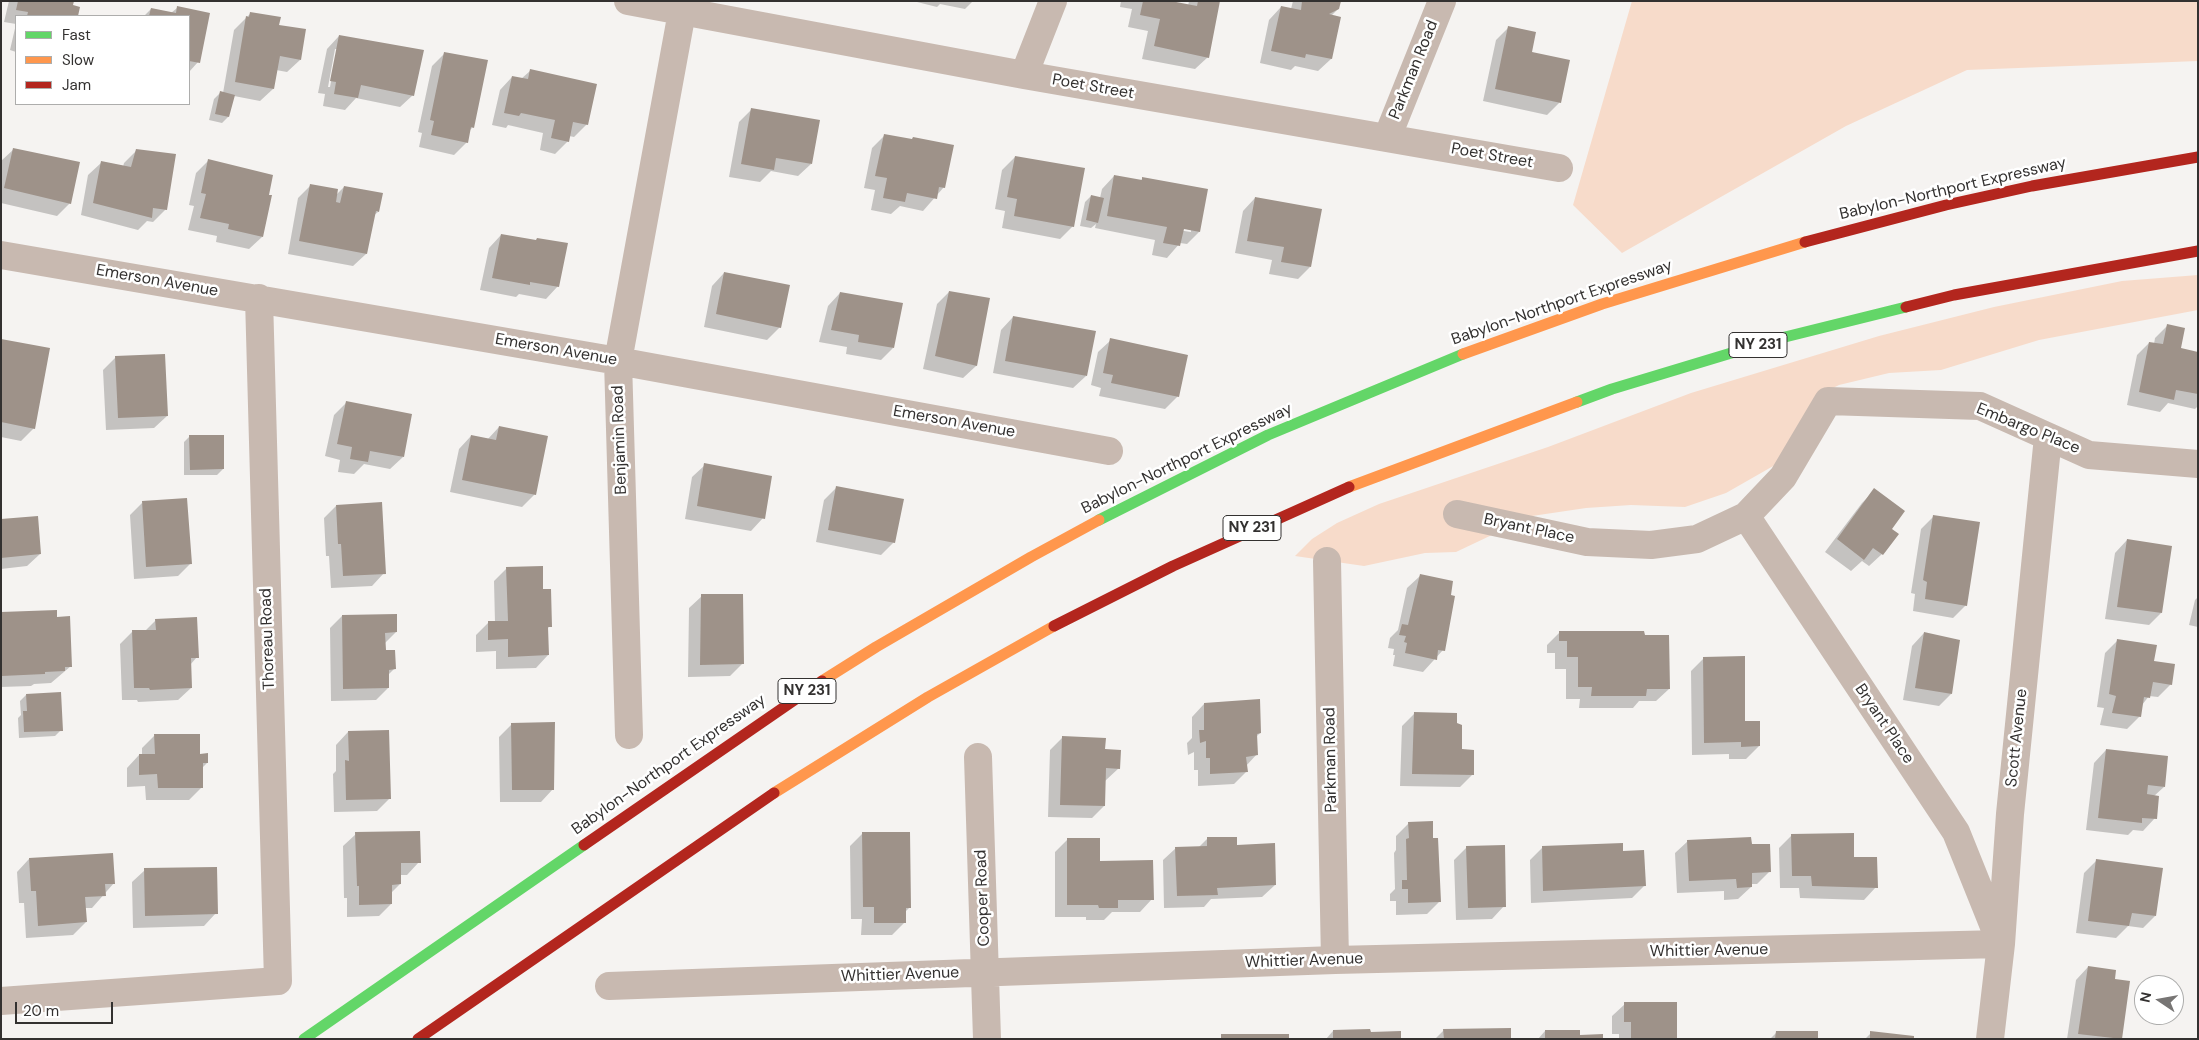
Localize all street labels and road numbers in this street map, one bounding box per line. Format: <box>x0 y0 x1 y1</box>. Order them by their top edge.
street label: Parkman Road <box>1385 18 1443 122</box>
street label: Poet Street <box>1050 70 1136 104</box>
street label: Poet Street <box>1449 139 1535 173</box>
street label: Babylon-Northport Expressway <box>1838 154 2068 224</box>
street label: Babylon-Northport Expressway <box>1449 256 1675 350</box>
street label: Emerson Avenue <box>94 261 220 301</box>
street label: Emerson Avenue <box>493 330 619 370</box>
road number: NY 231 <box>1729 332 1787 358</box>
street label: Benjamin Road <box>608 385 632 495</box>
street label: Babylon-Northport Expressway <box>1078 399 1296 519</box>
street label: Embargo Place <box>1973 400 2083 458</box>
street label: Emerson Avenue <box>891 402 1017 442</box>
street label: Bryant Place <box>1482 510 1576 548</box>
road number: NY 231 <box>1223 516 1281 540</box>
street label: Thoreau Road <box>257 588 279 690</box>
road number: NY 231 <box>778 678 836 704</box>
street label: Bryant Place <box>1850 680 1918 768</box>
street label: Scott Avenue <box>2002 688 2032 788</box>
street label: Babylon-Northport Expressway <box>568 691 770 839</box>
street label: Parkman Road <box>1320 707 1342 813</box>
street label: Cooper Road <box>972 849 994 947</box>
street label: Whittier Avenue <box>1650 940 1768 962</box>
street label: Whittier Avenue <box>1244 949 1364 973</box>
street label: Whittier Avenue <box>840 963 960 987</box>

